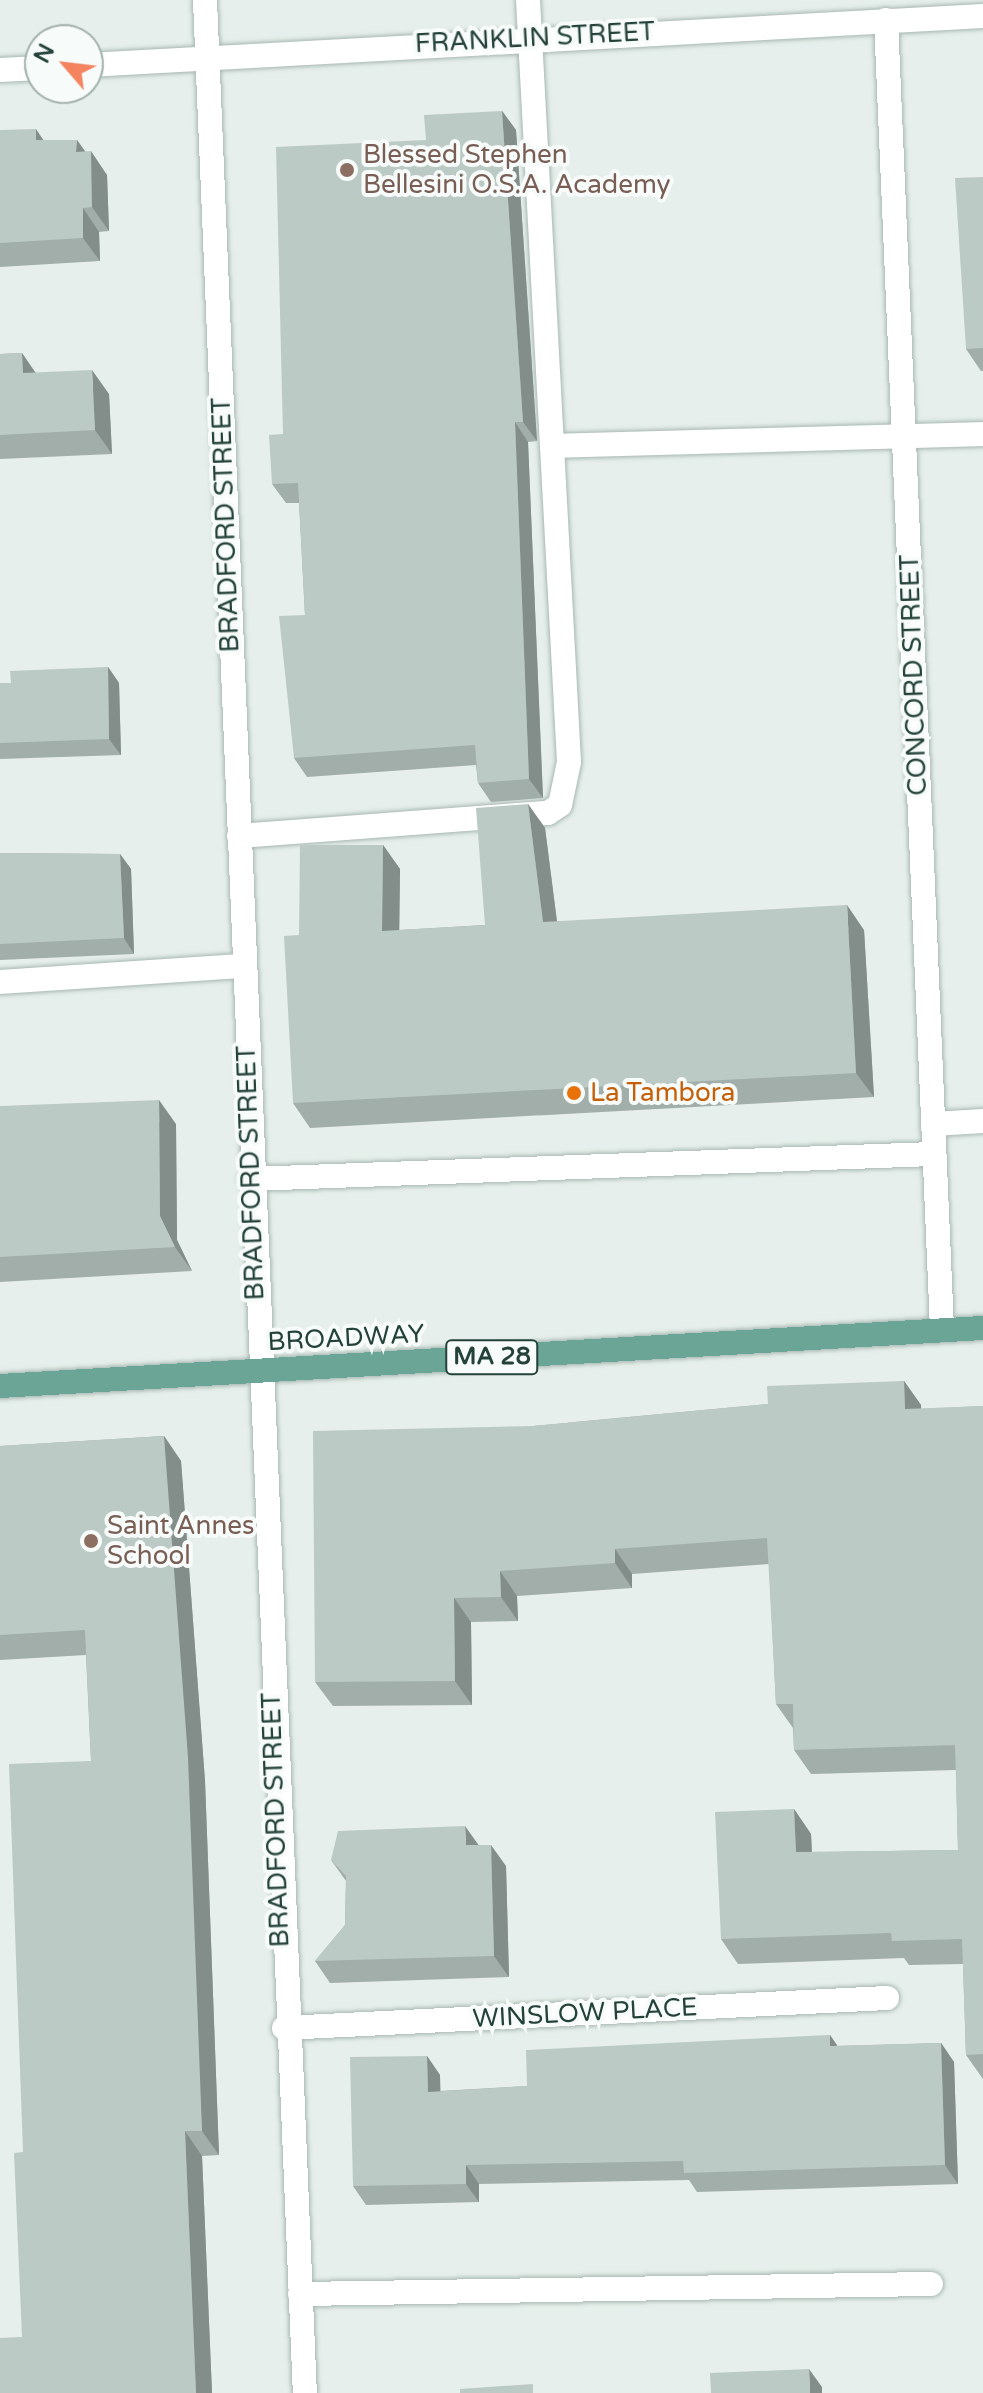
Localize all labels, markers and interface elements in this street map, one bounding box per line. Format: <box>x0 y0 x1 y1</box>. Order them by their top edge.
street label: FRANKLIN STREET <box>414 16 656 60</box>
north arrow <box>24 24 104 104</box>
text: N <box>29 40 60 68</box>
place label: Blessed Stephen Bellesini O.S.A. Academy <box>363 139 670 200</box>
marker: Blessed Stephen Bellesini O.S.A. Academy <box>338 161 356 179</box>
street label: BRADFORD STREET <box>206 397 246 653</box>
street label: CONCORD STREET <box>894 554 934 796</box>
street label: BRADFORD STREET <box>231 1045 271 1301</box>
place label: La Tambora <box>590 1077 735 1109</box>
marker: La Tambora <box>565 1084 583 1102</box>
street label: BROADWAY <box>267 1318 425 1358</box>
road number: MA 28 <box>444 1337 540 1377</box>
place label: Saint Annes School <box>107 1510 254 1572</box>
marker: Saint Annes School <box>82 1532 100 1550</box>
street label: BRADFORD STREET <box>256 1692 296 1948</box>
street label: WINSLOW PLACE <box>472 1992 698 2034</box>

